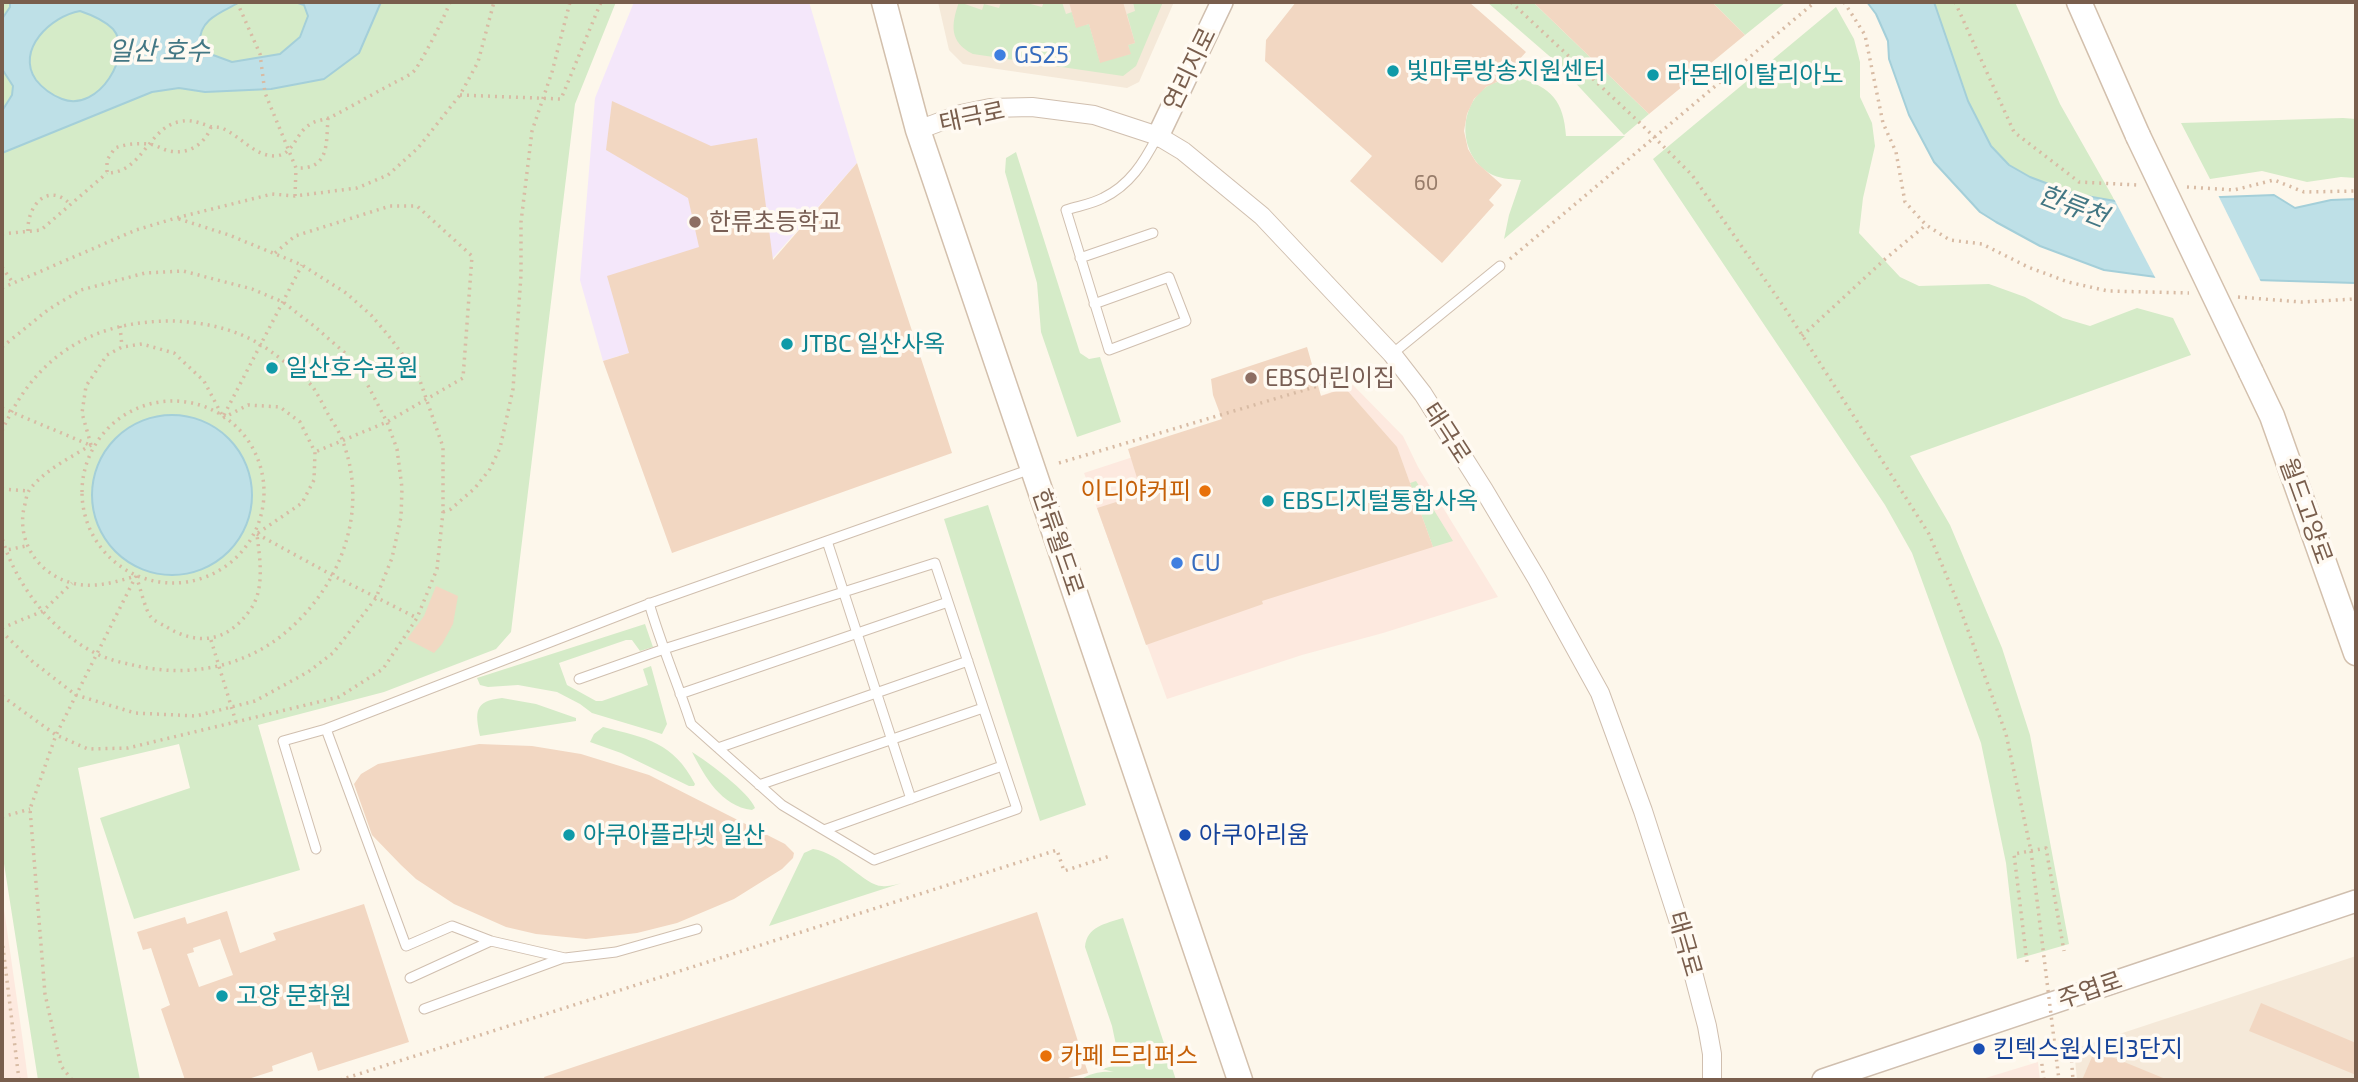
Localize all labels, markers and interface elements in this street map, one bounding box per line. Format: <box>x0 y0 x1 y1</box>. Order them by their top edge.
street label: 연리지로 <box>1158 23 1222 115</box>
water label: 일산 호수 <box>108 35 210 67</box>
place label: GS25 <box>1014 41 1069 69</box>
marker: GS25 <box>992 47 1008 63</box>
place label: 빛마루방송지원센터 <box>1407 57 1606 85</box>
place label: 라몬테이탈리아노 <box>1667 61 1844 89</box>
marker: 빛마루방송지원센터 <box>1385 63 1401 79</box>
marker: 라몬테이탈리아노 <box>1645 67 1661 83</box>
street label: 태극로 <box>937 96 1007 138</box>
house number: 60 <box>1414 170 1438 196</box>
water label: 한류천 <box>2034 179 2112 233</box>
place label: 한류초등학교 <box>709 208 841 236</box>
marker: 한류초등학교 <box>687 214 703 230</box>
place label: JTBC 일산사옥 <box>801 330 945 358</box>
marker: JTBC 일산사옥 <box>779 336 795 352</box>
place label: 일산호수공원 <box>286 354 418 382</box>
marker: 일산호수공원 <box>264 360 280 376</box>
place label: EBS어린이집 <box>1265 364 1395 392</box>
marker: EBS어린이집 <box>1243 370 1259 386</box>
street label: 태극로 <box>1417 397 1477 469</box>
street label: 월드고양로 <box>2274 454 2338 568</box>
place label: 이디야커피 <box>1081 477 1191 505</box>
marker: 이디야커피 <box>1197 483 1213 499</box>
street label: 한류월드로 <box>1026 485 1090 599</box>
place label: EBS디지털통합사옥 <box>1282 487 1478 515</box>
marker: EBS디지털통합사옥 <box>1260 493 1276 509</box>
place label: CU <box>1191 549 1221 577</box>
marker: CU <box>1169 555 1185 571</box>
place label: 아쿠아플라넷 일산 <box>583 821 765 849</box>
place label: 아쿠아리움 <box>1199 821 1309 849</box>
marker: 아쿠아플라넷 일산 <box>561 827 577 843</box>
marker: 아쿠아리움 <box>1177 827 1193 843</box>
street label: 태극로 <box>1662 908 1708 980</box>
street label: 주엽로 <box>2054 966 2126 1014</box>
place label: 고양 문화원 <box>236 982 352 1010</box>
marker: 고양 문화원 <box>214 988 230 1004</box>
place label: 킨텍스원시티3단지 <box>1993 1035 2183 1063</box>
marker: 킨텍스원시티3단지 <box>1971 1041 1987 1057</box>
place label: 카페 드리퍼스 <box>1060 1042 1198 1070</box>
marker: 카페 드리퍼스 <box>1038 1048 1054 1064</box>

